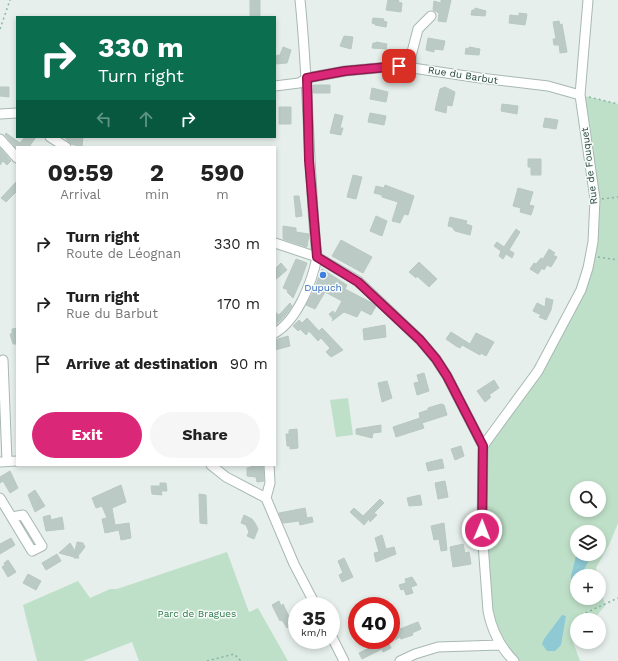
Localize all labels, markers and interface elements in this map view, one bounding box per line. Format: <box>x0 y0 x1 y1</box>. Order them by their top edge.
text: 330 m <box>98 31 184 64</box>
icon: right <box>32 32 84 84</box>
pin <box>382 49 416 83</box>
icon: arrive <box>388 55 410 77</box>
street label: Rue du Barbut <box>427 64 500 86</box>
text: Turn right <box>98 65 184 86</box>
icon: left <box>93 108 115 130</box>
icon: ahead <box>135 108 157 130</box>
icon: right <box>177 108 199 130</box>
street label: Rue de Fouquet <box>579 126 599 205</box>
text: 09:59 <box>47 159 114 187</box>
text: 2 <box>150 159 164 187</box>
text: 590 <box>200 159 245 187</box>
text: Arrival <box>60 187 101 202</box>
text: min <box>145 187 169 202</box>
text: m <box>216 187 229 202</box>
text: Turn right <box>66 228 139 246</box>
icon: right <box>32 233 54 255</box>
text: 330 m <box>214 235 260 253</box>
text: Route de Léognan <box>66 246 181 261</box>
marker: Dupuch <box>318 270 328 280</box>
place label: Dupuch <box>304 282 342 293</box>
text: Turn right <box>66 288 139 306</box>
icon: right <box>32 293 54 315</box>
text: 170 m <box>217 295 260 313</box>
text: Rue du Barbut <box>66 306 158 321</box>
icon: arrive <box>32 353 54 375</box>
text: Arrive at destination <box>66 355 218 373</box>
text: 90 m <box>230 355 268 373</box>
button: Exit <box>32 412 142 458</box>
button: Share <box>150 412 260 458</box>
map controls <box>570 481 606 649</box>
button: search <box>570 481 606 517</box>
position arrow <box>461 509 503 551</box>
button: layers <box>570 525 606 561</box>
button: + <box>570 569 606 605</box>
speed limit sign: 40 <box>348 597 400 649</box>
text: 35 <box>302 606 326 630</box>
park label: Parc de Bragues <box>158 608 236 619</box>
button: − <box>570 613 606 649</box>
text: km/h <box>301 627 327 638</box>

